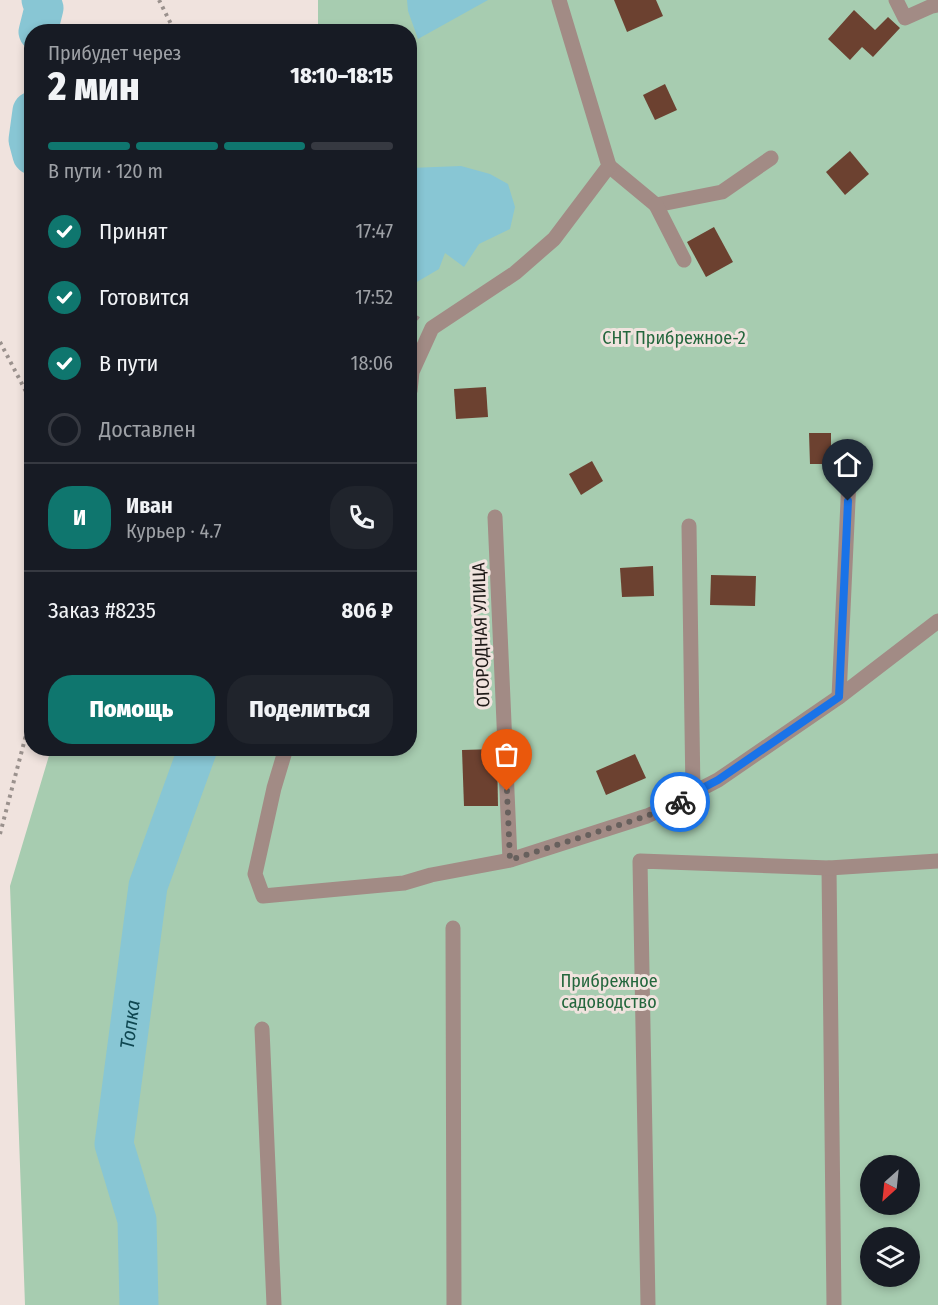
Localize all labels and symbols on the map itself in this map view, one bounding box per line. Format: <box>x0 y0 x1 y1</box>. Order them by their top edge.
park label: СНТ Прибрежное-2 <box>602 327 746 349</box>
pin <box>822 439 873 501</box>
street label: ОГОРОДНАЯ УЛИЦА <box>467 562 495 708</box>
pin <box>481 729 532 791</box>
courier <box>650 772 710 832</box>
park label: Прибрежное садоводство <box>560 970 658 1013</box>
water label: Топка <box>115 999 145 1050</box>
north arrow <box>860 1155 920 1215</box>

